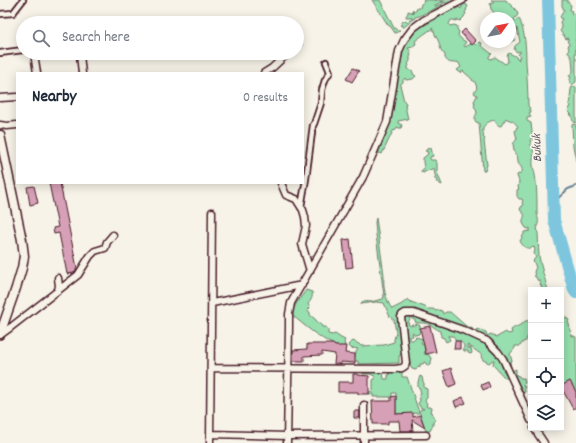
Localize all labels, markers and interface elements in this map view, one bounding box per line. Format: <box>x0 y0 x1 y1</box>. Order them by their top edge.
north arrow <box>480 12 516 48</box>
search box <box>16 16 304 60</box>
icon: search <box>30 27 52 49</box>
text: Search here <box>62 27 130 49</box>
text: Nearby <box>32 86 76 110</box>
text: 0 results <box>243 89 288 108</box>
water label: Bukuk <box>528 132 548 162</box>
map controls <box>528 287 564 431</box>
button: + <box>528 287 564 323</box>
button: − <box>528 323 564 359</box>
button: locate <box>528 359 564 395</box>
button: layers <box>528 395 564 431</box>

